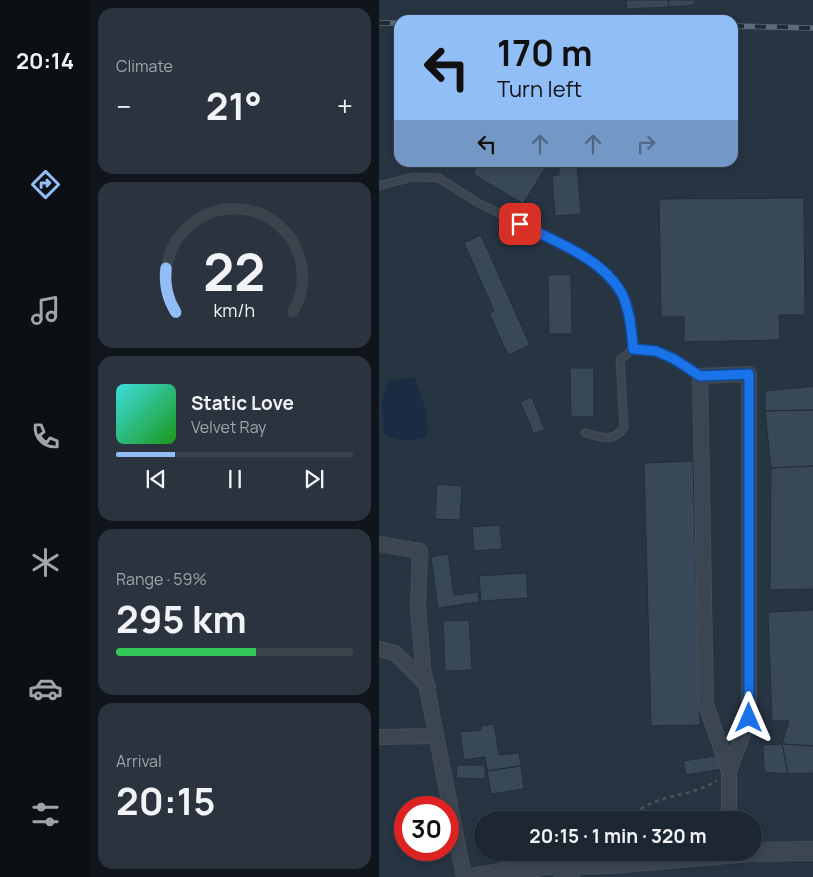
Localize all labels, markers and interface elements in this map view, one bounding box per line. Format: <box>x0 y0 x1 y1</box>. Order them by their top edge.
text: 170 m <box>497 29 593 77</box>
icon: left <box>414 35 479 100</box>
text: 20:14 <box>16 46 74 76</box>
text: Climate <box>116 55 173 77</box>
text: Turn left <box>497 74 582 104</box>
text: 21° <box>206 79 262 131</box>
text: − <box>116 87 131 125</box>
text: + <box>337 87 353 125</box>
icon: left <box>473 130 501 158</box>
icon: ahead <box>526 130 554 158</box>
icon: ahead <box>579 130 607 158</box>
icon: right <box>632 130 660 158</box>
icon: directions <box>28 167 63 202</box>
pin <box>499 203 541 245</box>
icon: arrive <box>506 210 534 238</box>
text: 22 <box>204 236 265 307</box>
icon: music <box>28 293 63 328</box>
text: km/h <box>214 298 255 322</box>
text: Static Love <box>191 390 294 416</box>
text: Velvet Ray <box>191 416 267 438</box>
icon: phone <box>28 419 63 454</box>
icon: previous <box>142 465 170 493</box>
icon: pause <box>221 465 249 493</box>
icon: next <box>300 465 328 493</box>
icon: climate <box>28 545 63 580</box>
text: Range · 59% <box>116 568 207 590</box>
text: 295 km <box>116 592 247 644</box>
icon: car <box>28 671 63 706</box>
position arrow <box>722 691 774 743</box>
text: Arrival <box>116 750 162 772</box>
text: 20:15 <box>116 774 216 826</box>
speed limit sign: 30 <box>394 796 459 861</box>
icon: filters <box>28 797 63 832</box>
text: 20:15 · 1 min · 320 m <box>529 823 707 849</box>

